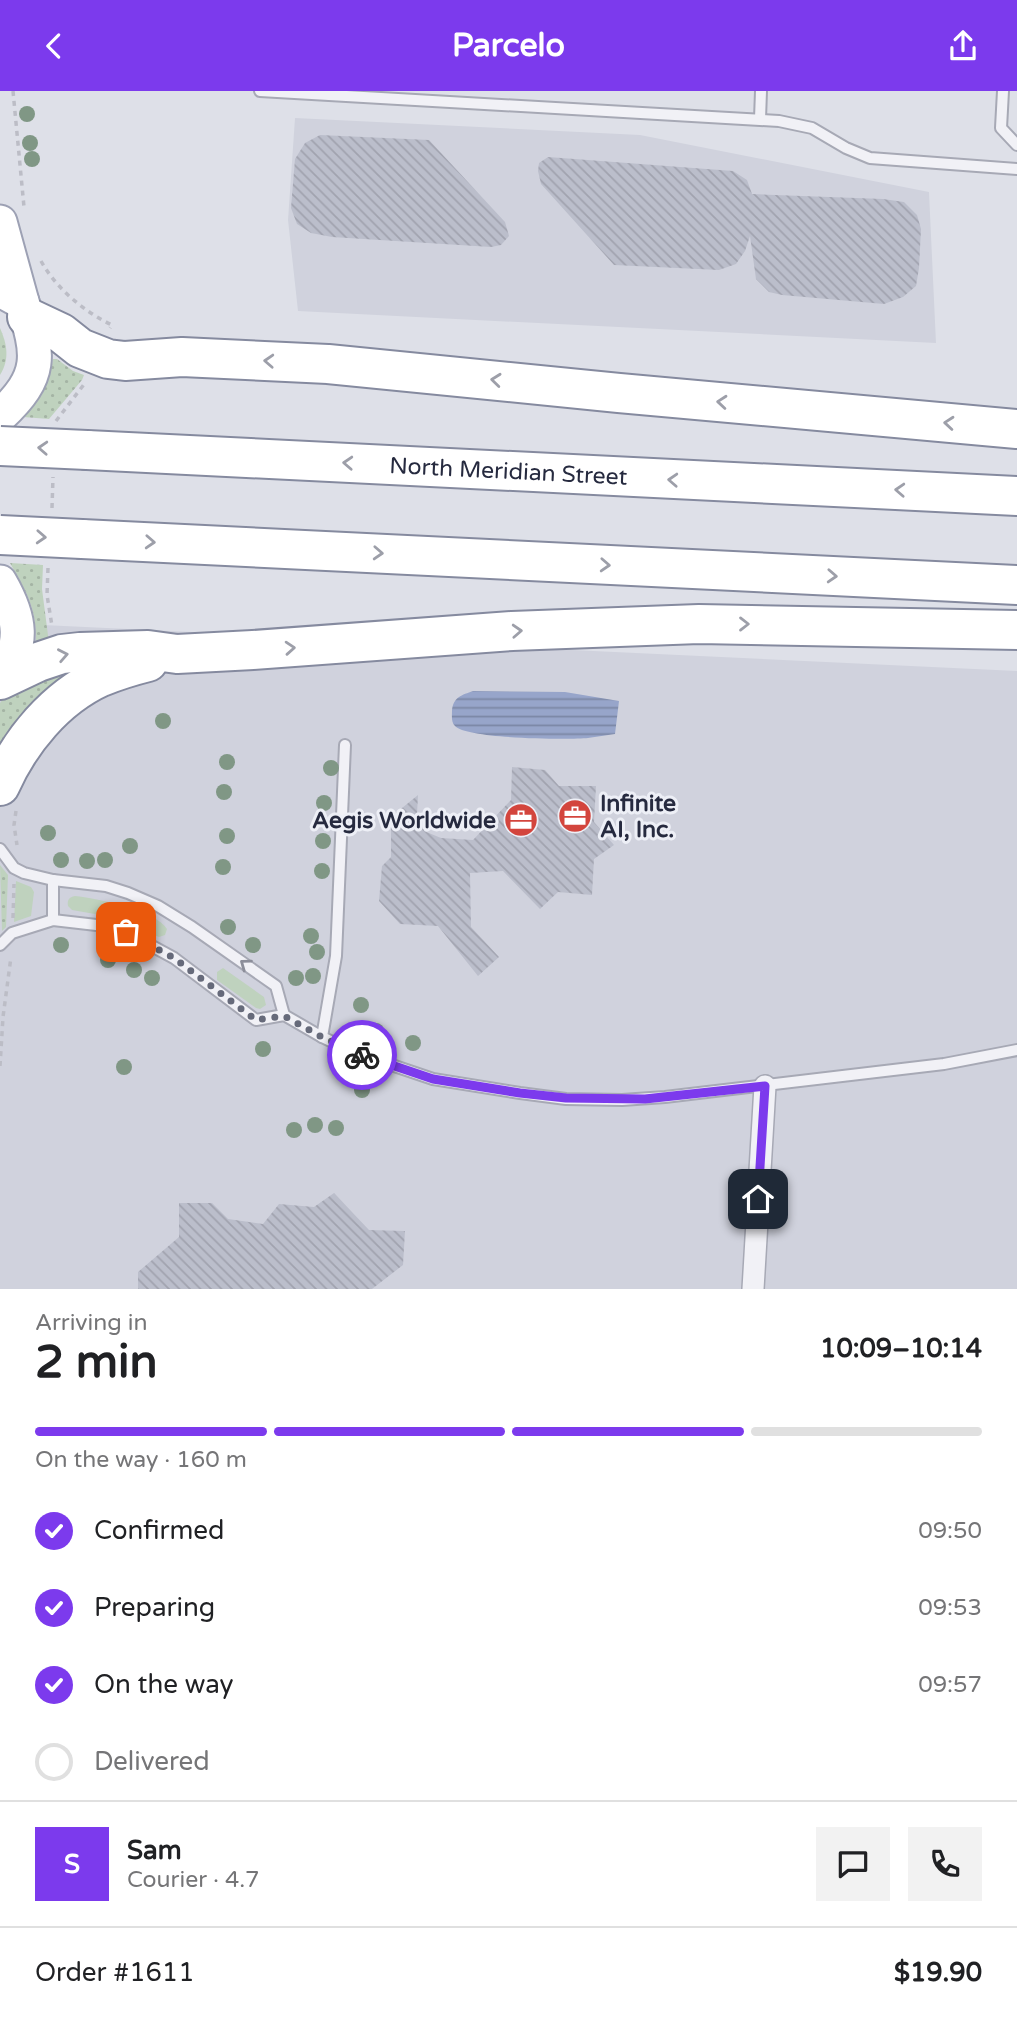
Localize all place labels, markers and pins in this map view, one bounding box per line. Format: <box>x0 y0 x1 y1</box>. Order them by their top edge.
place label: Infinite AI, Inc. <box>600 790 676 844</box>
office icon: Infinite AI, Inc. <box>556 797 594 835</box>
office icon: Aegis Worldwide <box>502 801 540 839</box>
place label: Aegis Worldwide <box>312 807 496 835</box>
pin <box>96 902 156 962</box>
pin <box>728 1169 788 1229</box>

